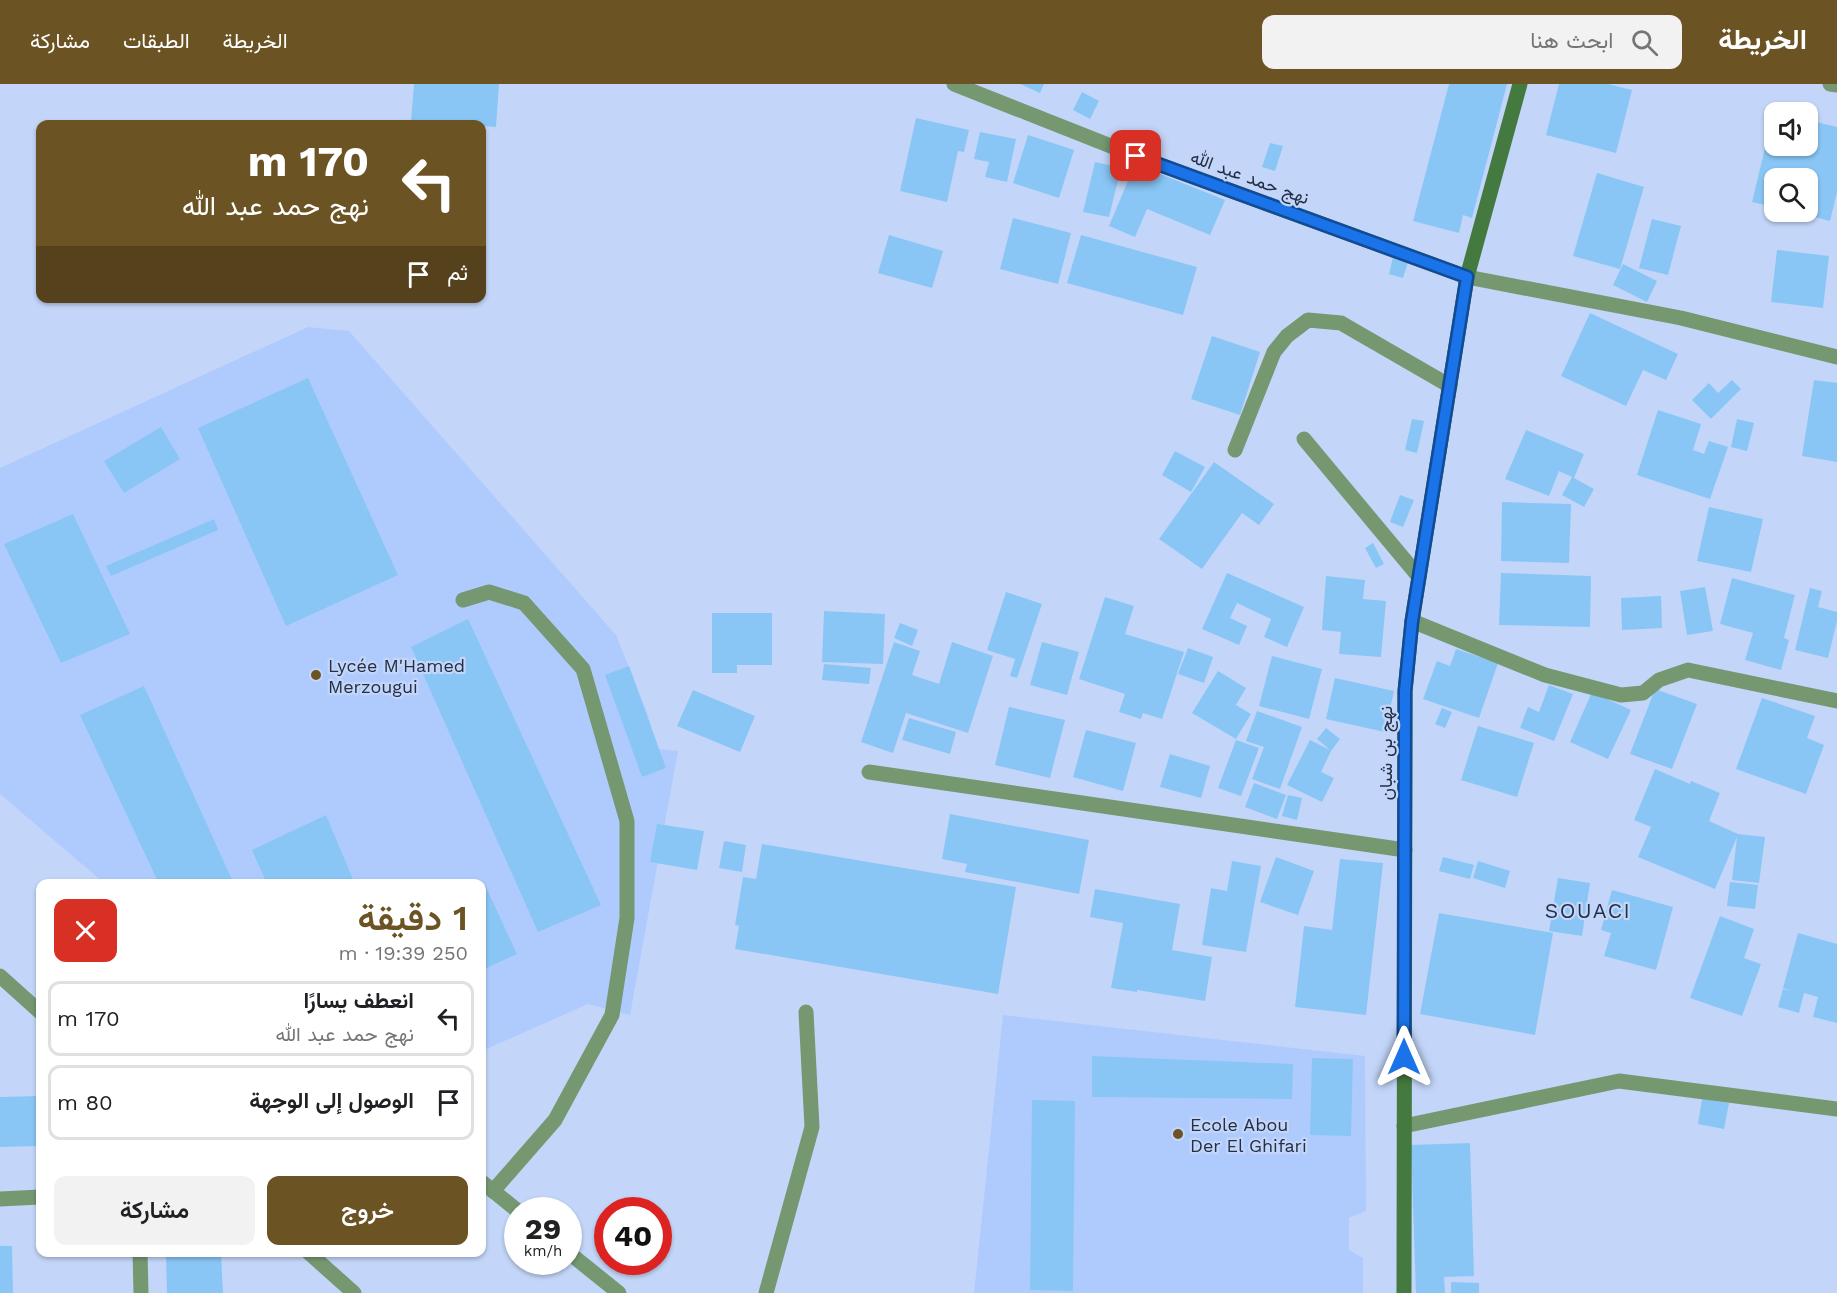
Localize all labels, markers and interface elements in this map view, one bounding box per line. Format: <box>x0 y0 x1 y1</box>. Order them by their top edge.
search box <box>1262 15 1682 69</box>
text: الخريطة <box>1718 23 1807 56</box>
icon: search <box>1628 26 1661 59</box>
text: مشاركة <box>30 28 90 53</box>
text: الطبقات <box>123 28 190 53</box>
text: الخريطة <box>223 28 288 53</box>
text: ابحث هنا <box>1530 28 1613 53</box>
map controls <box>1764 102 1818 222</box>
button: sound <box>1764 102 1818 156</box>
pin <box>1110 130 1161 181</box>
text: 170 m <box>248 137 369 186</box>
icon: arrive <box>1119 139 1152 172</box>
icon: left <box>390 144 468 222</box>
street label: نهج حمد عبد الله <box>1187 146 1312 210</box>
button: search <box>1764 168 1818 222</box>
text: نهج حمد عبد الله <box>182 190 369 222</box>
icon: arrive <box>402 258 435 291</box>
text: ثم <box>447 260 468 285</box>
place label: Lycée M'Hamed Merzougui <box>328 655 465 697</box>
marker: Lycée M'Hamed Merzougui <box>309 668 323 682</box>
street label: نهج بن شبان <box>1375 706 1398 800</box>
text: 1 دقيقة <box>357 897 468 939</box>
district label: SOUACI <box>1545 898 1631 923</box>
button: close <box>54 899 117 962</box>
text: 250 m · 19:39 <box>339 941 468 965</box>
text: انعطف يسارًا <box>304 988 414 1013</box>
icon: left <box>432 1002 465 1035</box>
text: 170 m <box>57 1006 120 1031</box>
text: نهج حمد عبد الله <box>275 1022 414 1046</box>
position arrow <box>1372 1025 1436 1089</box>
icon: arrive <box>432 1086 465 1119</box>
text: الوصول إلى الوجهة <box>249 1088 414 1113</box>
text: 80 m <box>57 1090 113 1115</box>
place label: Ecole Abou Der El Ghifari <box>1190 1114 1307 1156</box>
marker: Ecole Abou Der El Ghifari <box>1171 1127 1185 1141</box>
button: مشاركة <box>54 1176 255 1245</box>
button: خروج <box>267 1176 468 1245</box>
speed limit sign: 40 <box>594 1197 672 1275</box>
text: 29 <box>525 1211 561 1246</box>
text: km/h <box>524 1242 562 1260</box>

